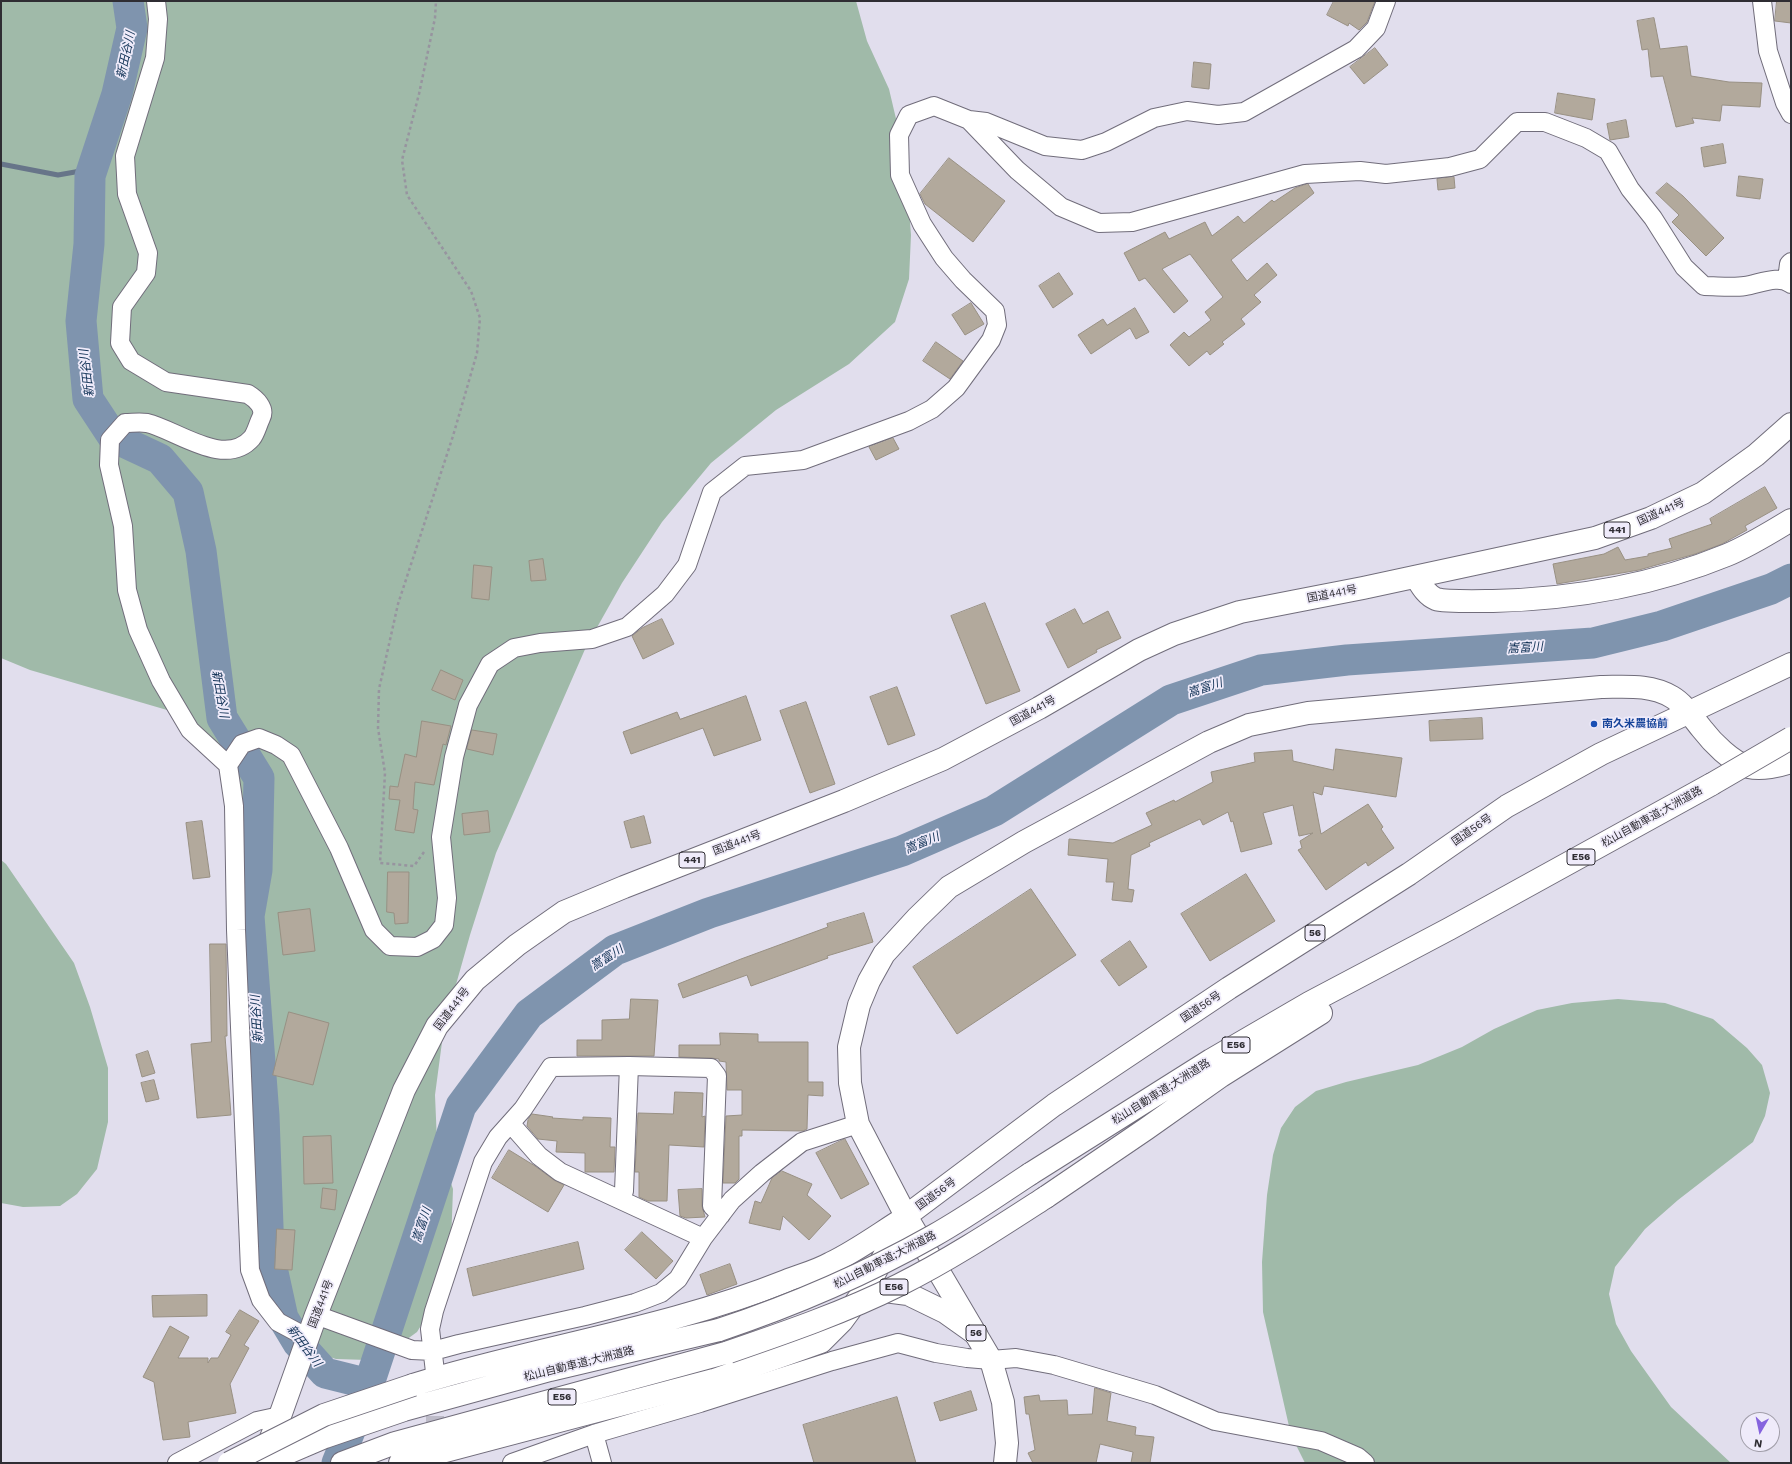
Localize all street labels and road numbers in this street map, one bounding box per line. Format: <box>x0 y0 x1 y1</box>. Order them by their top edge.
street label: 国道441号 <box>1635 496 1687 528</box>
road number: 441 <box>1604 522 1630 538</box>
street label: 国道441号 <box>1306 583 1358 605</box>
street label: 国道441号 <box>1008 693 1058 729</box>
street label: 松山自動車道;大洲道路 <box>1599 784 1705 850</box>
street label: 国道56号 <box>1449 811 1495 849</box>
street label: 国道441号 <box>711 828 763 858</box>
road number: E56 <box>1567 849 1595 865</box>
road number: 441 <box>679 852 705 868</box>
road number: 56 <box>1305 925 1325 941</box>
street label: 国道441号 <box>432 985 472 1033</box>
street label: 国道56号 <box>1178 989 1224 1025</box>
road number: E56 <box>1222 1037 1250 1053</box>
street label: 松山自動車道;大洲道路 <box>1109 1056 1213 1128</box>
street label: 国道56号 <box>913 1175 959 1213</box>
street label: 松山自動車道;大洲道路 <box>832 1228 938 1292</box>
street label: 国道441号 <box>306 1278 336 1330</box>
road number: E56 <box>880 1279 908 1295</box>
road number: 56 <box>966 1325 986 1341</box>
street label: 松山自動車道;大洲道路 <box>522 1344 636 1384</box>
road number: E56 <box>548 1389 576 1405</box>

